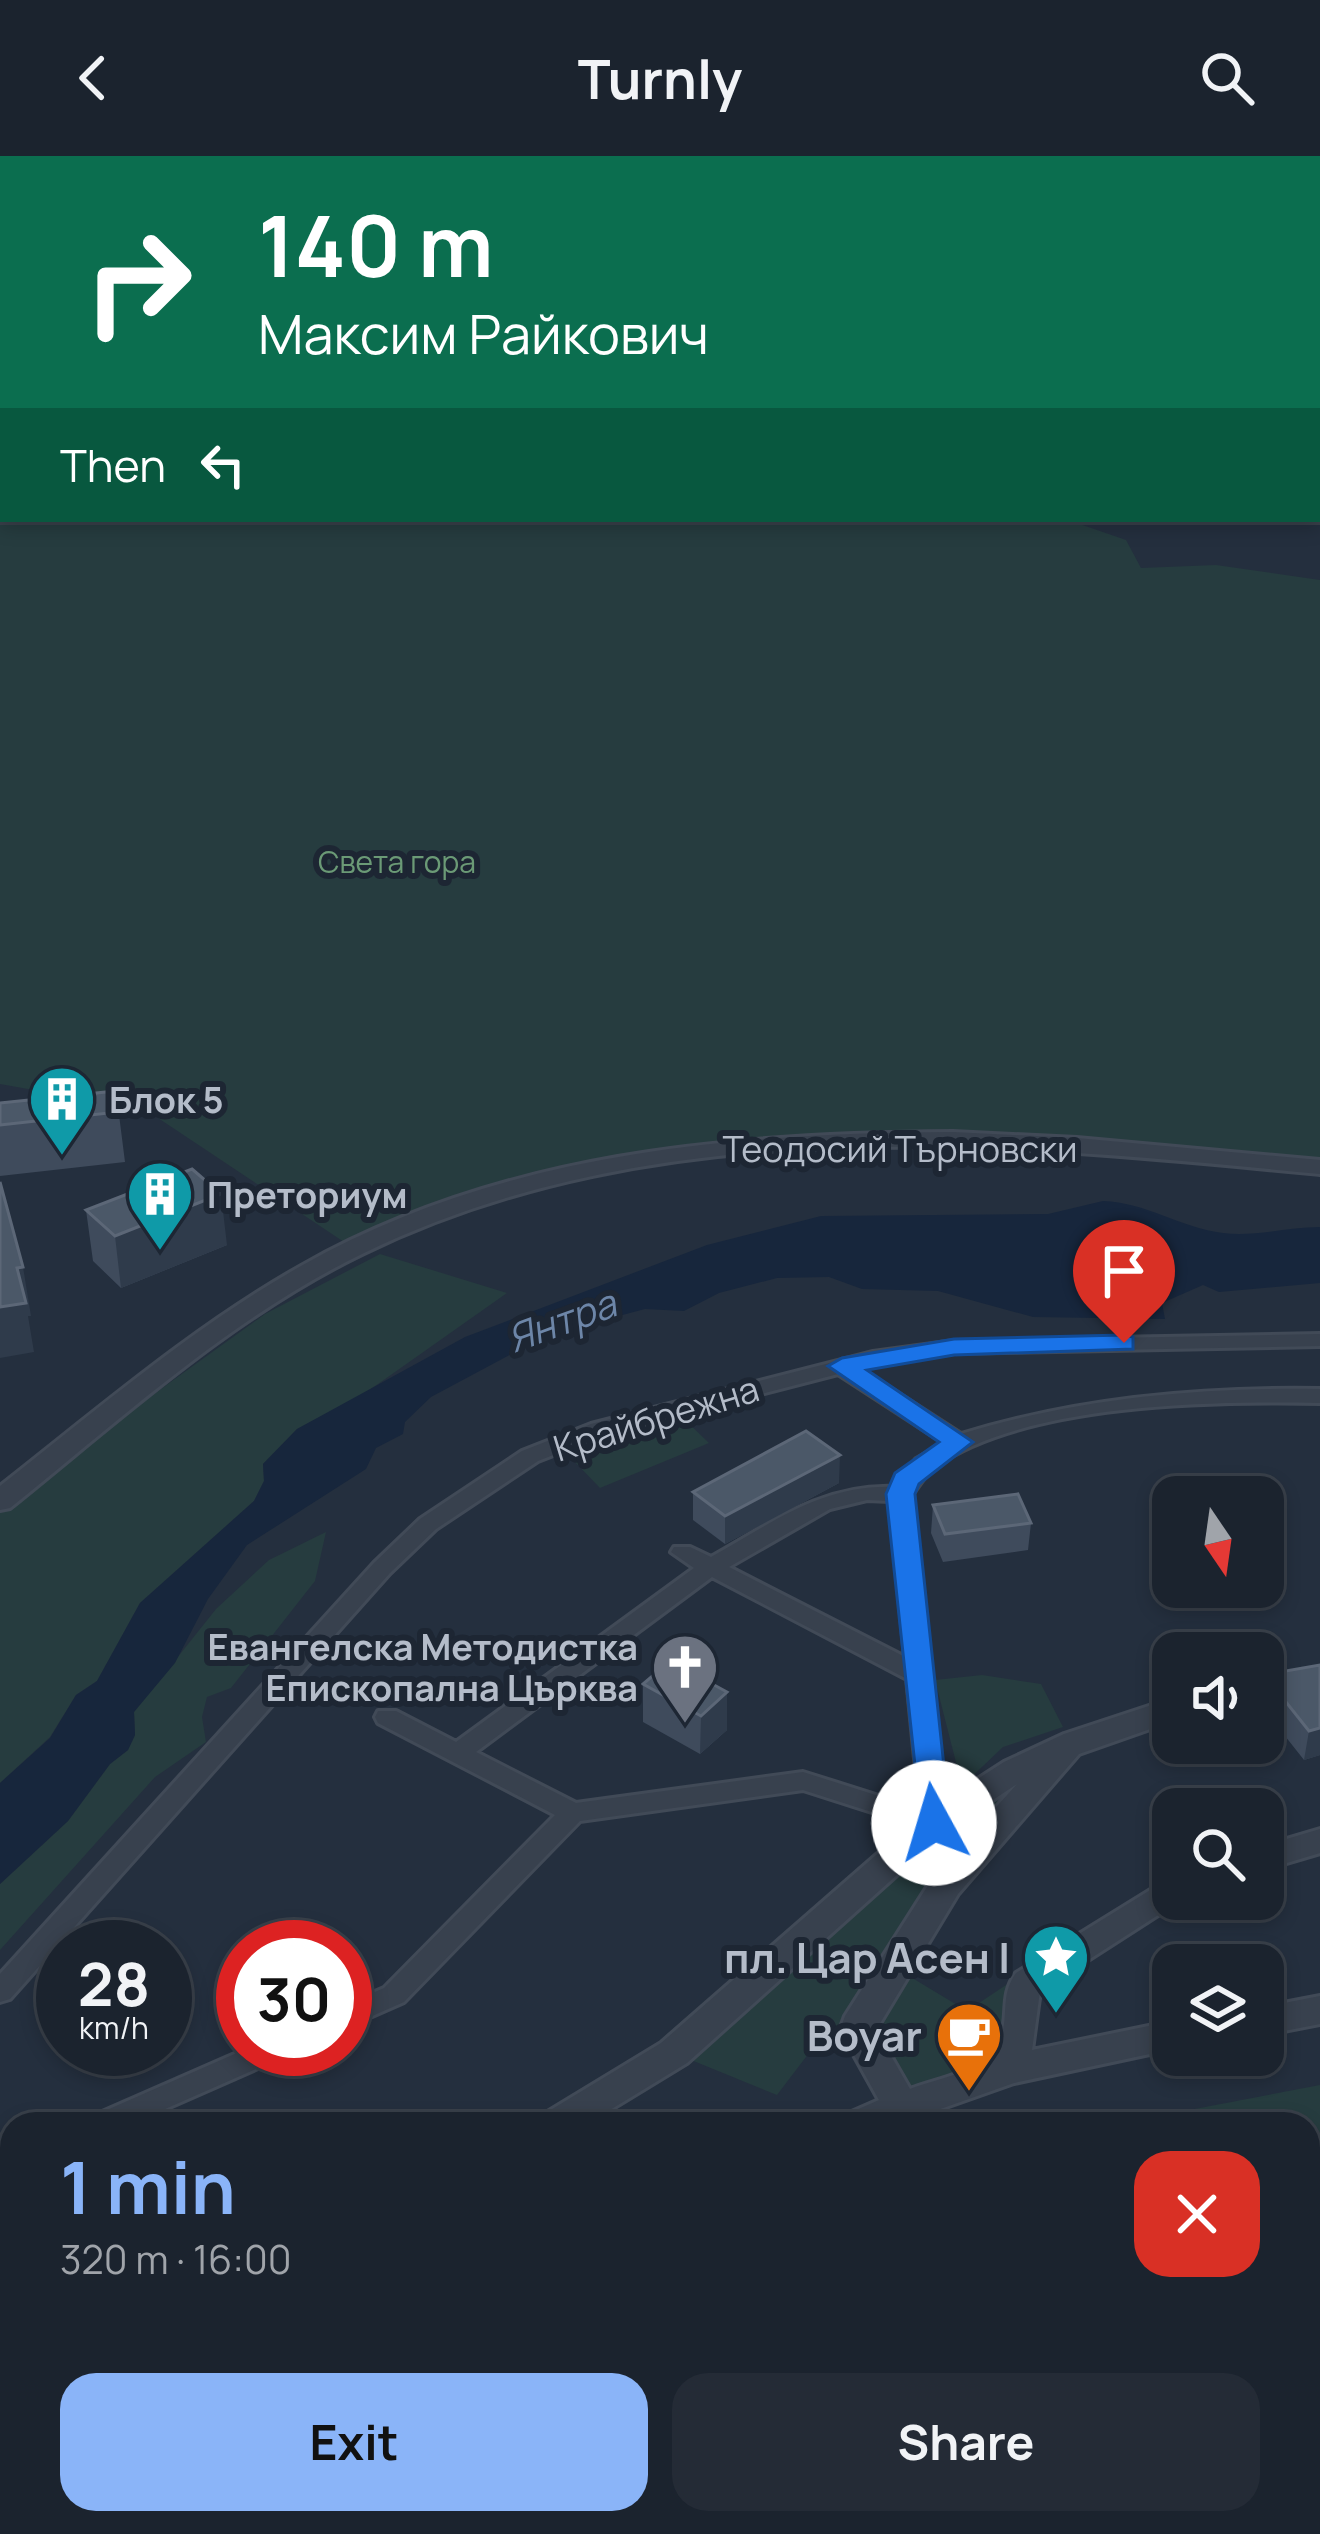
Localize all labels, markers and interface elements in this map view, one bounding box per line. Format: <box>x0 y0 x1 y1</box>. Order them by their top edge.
text: Turnly <box>578 41 742 115</box>
icon: back <box>60 45 126 111</box>
icon: search <box>1194 45 1260 111</box>
text: 140 m <box>258 187 494 302</box>
icon: right <box>60 204 216 360</box>
text: Максим Райкович <box>258 296 709 370</box>
icon: left <box>190 432 256 498</box>
text: Then <box>60 434 166 496</box>
park label: Света гора <box>318 841 476 882</box>
building icon: Блок 5 <box>27 1064 97 1158</box>
place label: Блок 5 <box>109 1075 224 1124</box>
street label: Теодосий Търновски <box>722 1124 1078 1173</box>
building icon: Преториум <box>125 1159 195 1253</box>
place label: Преториум <box>207 1170 408 1219</box>
pin <box>1073 1220 1175 1343</box>
icon: arrive <box>1091 1238 1157 1304</box>
water label: Янтра <box>499 1275 625 1365</box>
street label: Крайбрежна <box>547 1364 765 1472</box>
north arrow <box>1152 1476 1284 1608</box>
map controls <box>1152 1476 1284 2076</box>
place label: Евангелска Методистка Епископална Църква <box>208 1622 638 1712</box>
church icon: Евангелска Методистка Епископална Църква <box>650 1632 720 1726</box>
button: sound <box>1152 1632 1284 1764</box>
position arrow <box>871 1760 997 1886</box>
button: search <box>1152 1788 1284 1920</box>
speed limit sign: 30 <box>216 1920 372 2076</box>
place icon: пл. Цар Асен I <box>1021 1922 1091 2016</box>
place label: пл. Цар Асен I <box>724 1928 1010 1986</box>
text: 28 <box>78 1942 150 2024</box>
button: layers <box>1152 1944 1284 2076</box>
cafe icon: Boyar <box>934 2000 1004 2094</box>
place label: Boyar <box>807 2006 922 2064</box>
text: km/h <box>79 2007 149 2048</box>
text: 1 min <box>60 2137 236 2236</box>
button: close <box>1134 2151 1260 2277</box>
text: 320 m · 16:00 <box>60 2232 292 2286</box>
button: Exit <box>60 2373 648 2511</box>
button: Share <box>672 2373 1260 2511</box>

